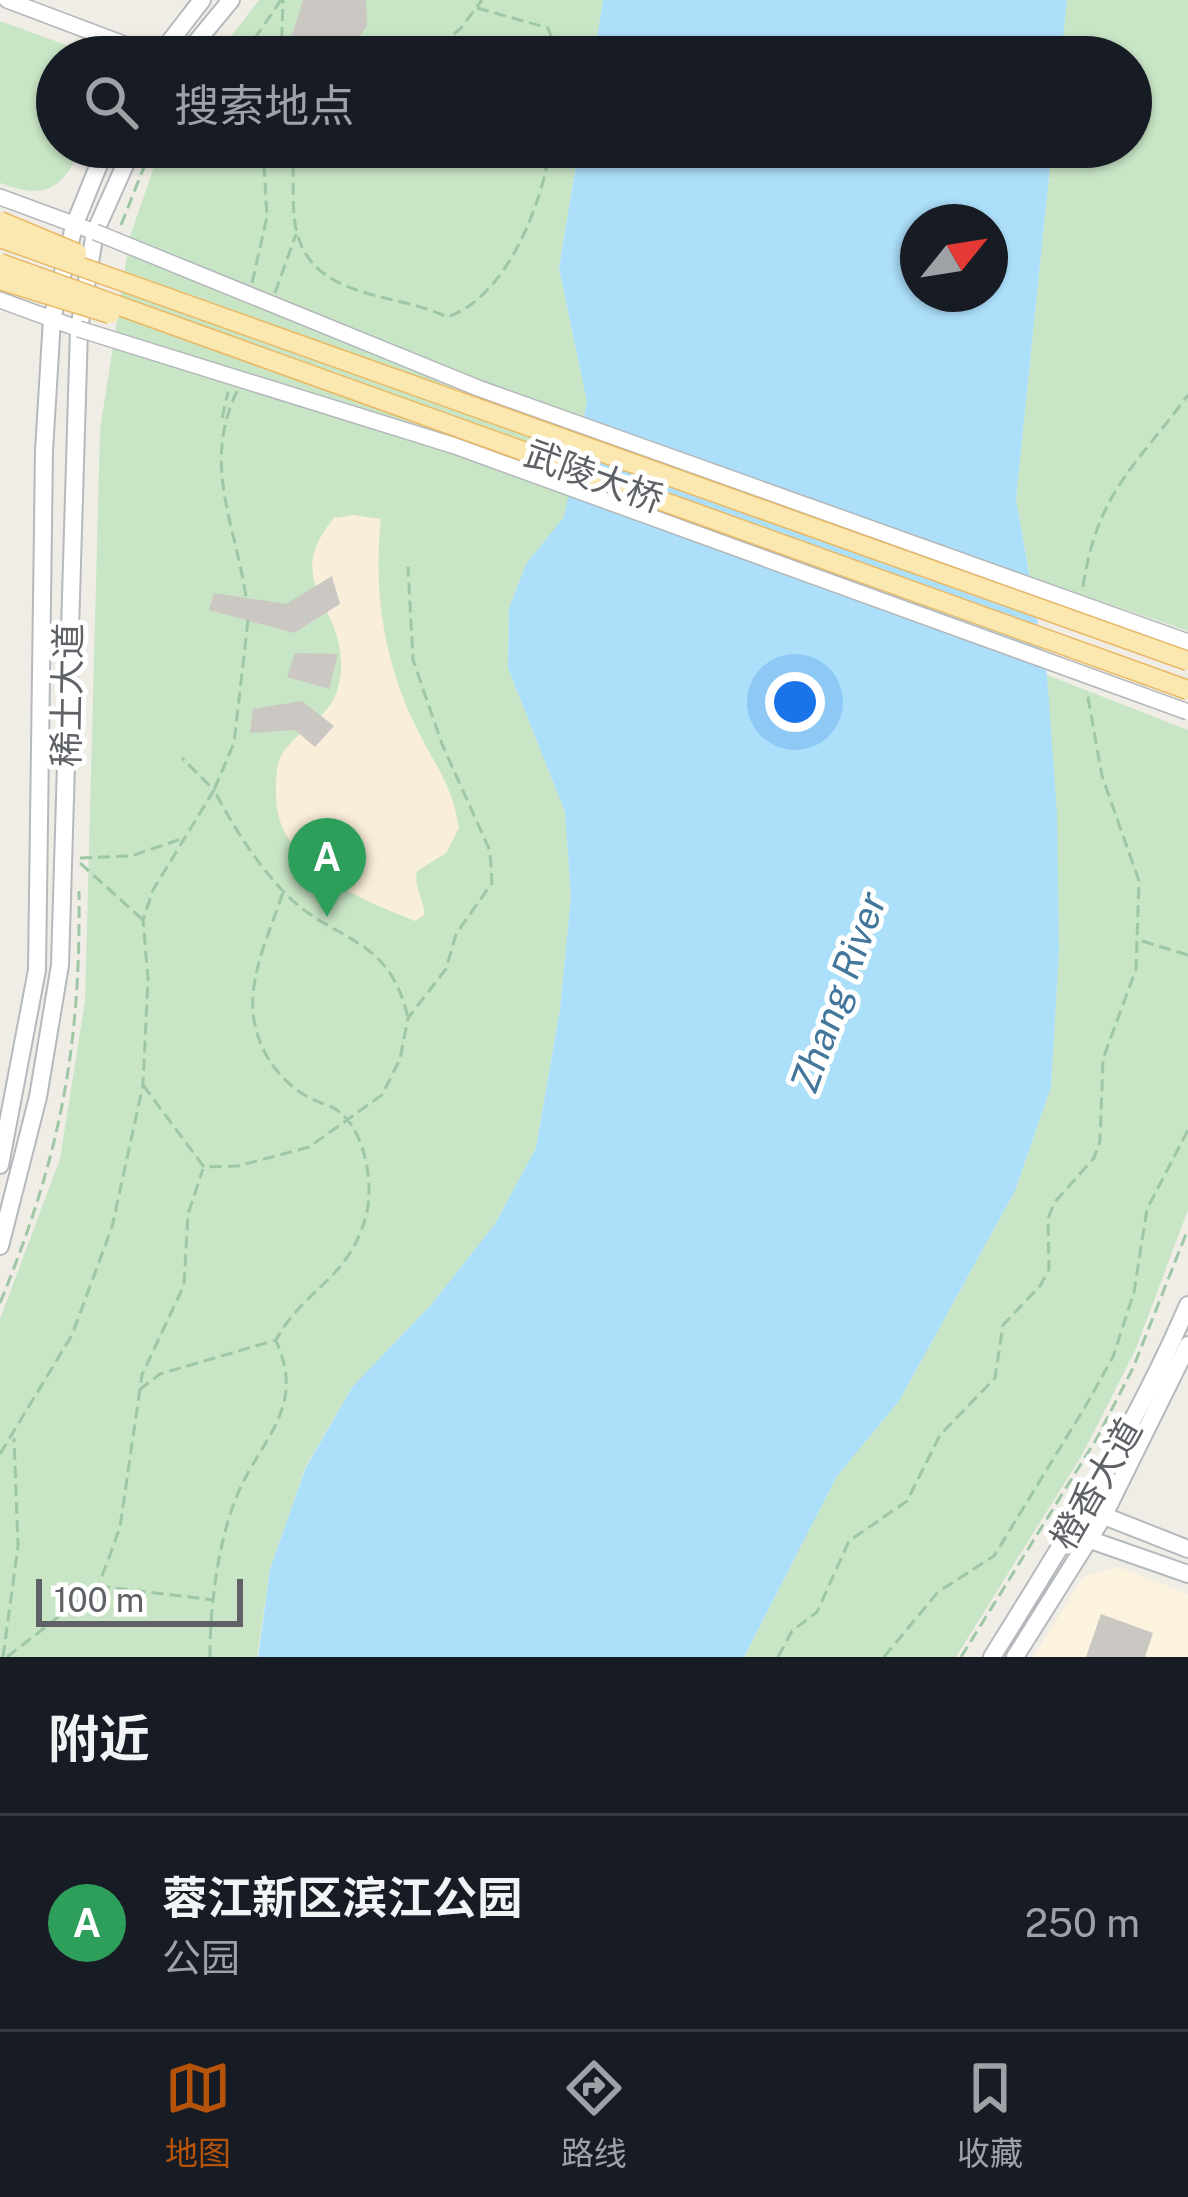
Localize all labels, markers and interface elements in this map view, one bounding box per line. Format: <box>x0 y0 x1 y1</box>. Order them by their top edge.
search box <box>36 36 1152 168</box>
icon: search <box>78 69 144 135</box>
text: 搜索地点 <box>174 79 354 132</box>
north arrow <box>900 204 1008 312</box>
street label: 武陵大桥 <box>519 432 669 520</box>
street label: 稀土大道 <box>45 623 89 767</box>
your location <box>765 672 825 732</box>
pin: A <box>288 818 366 917</box>
water label: Zhang River <box>781 885 896 1098</box>
street label: 橙香大道 <box>1042 1411 1150 1557</box>
scale bar <box>36 1573 243 1626</box>
text: 100 m <box>54 1581 144 1619</box>
text: 附近 <box>48 1709 150 1768</box>
text: 蓉江新区滨江公园 <box>162 1871 522 1924</box>
text: A <box>73 1900 101 1946</box>
text: 250 m <box>1025 1900 1140 1946</box>
text: 公园 <box>162 1935 240 1981</box>
tab: 地图 <box>165 2055 231 2175</box>
tab: 路线 <box>561 2055 627 2175</box>
tab: 收藏 <box>957 2055 1023 2175</box>

